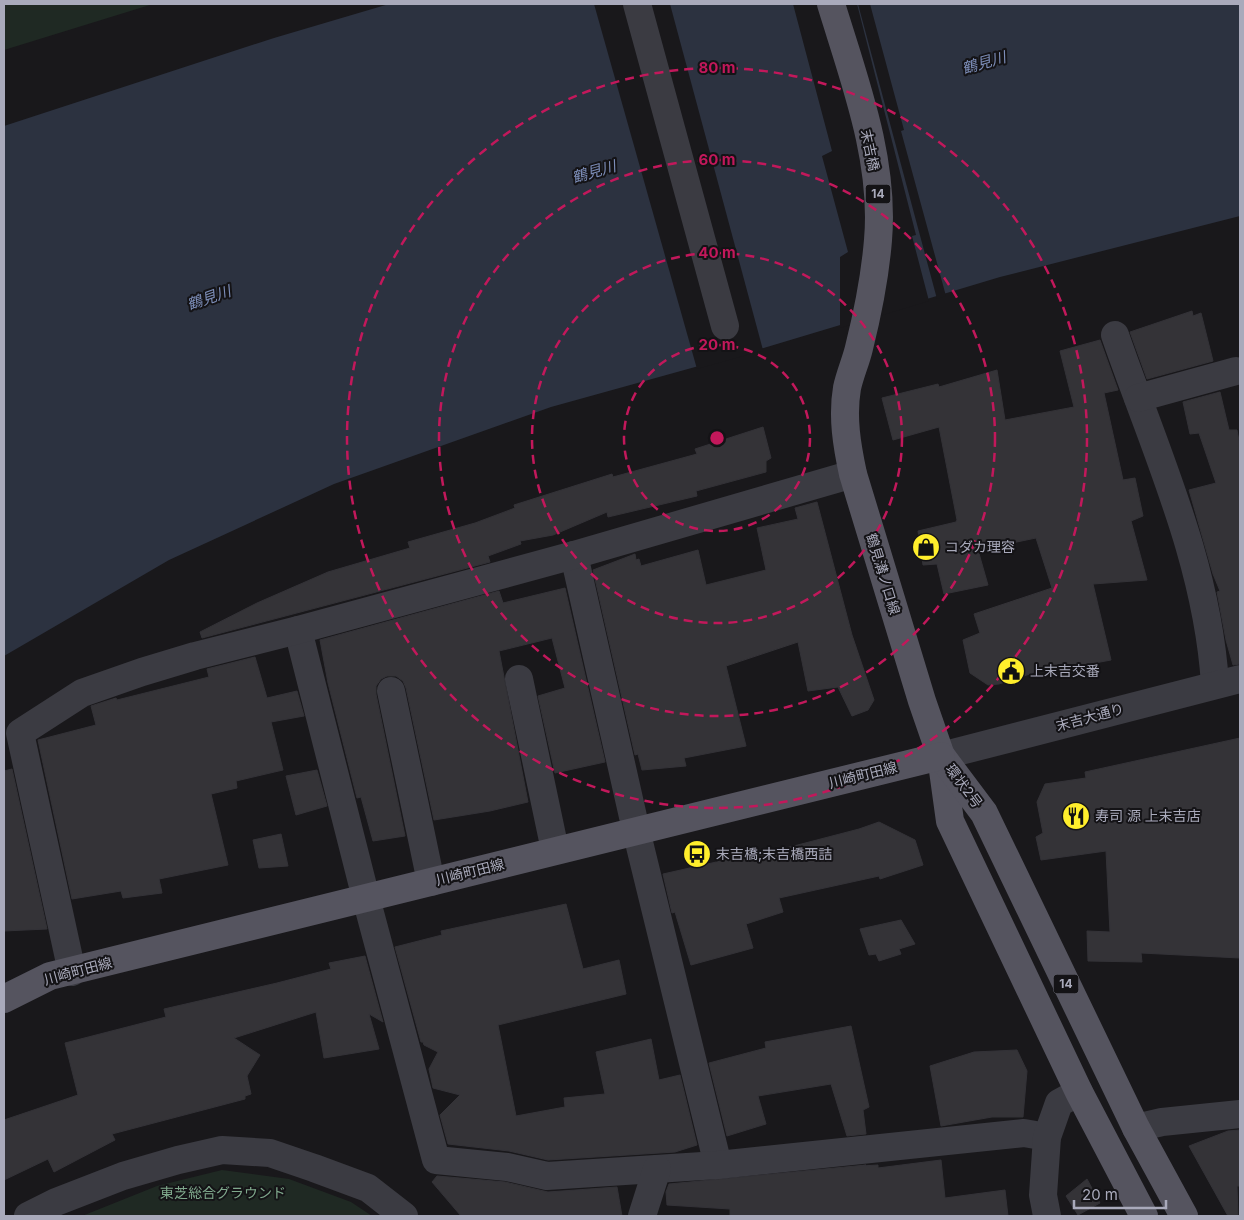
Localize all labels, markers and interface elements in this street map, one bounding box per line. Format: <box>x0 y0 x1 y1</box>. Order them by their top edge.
water label: 鶴見川 <box>960 47 1010 78</box>
text: 80 m <box>698 58 736 77</box>
street label: 末吉橋 <box>858 128 883 172</box>
text: 60 m <box>698 150 736 169</box>
water label: 鶴見川 <box>570 156 620 187</box>
road number: 14 <box>866 184 890 203</box>
text: 40 m <box>698 243 736 262</box>
water label: 鶴見川 <box>184 281 235 314</box>
text: 20 m <box>699 335 735 354</box>
centre of rings <box>708 429 726 447</box>
street label: 鶴見溝ノ口線 <box>863 531 904 617</box>
shop icon: コダカ理容 <box>911 532 941 562</box>
place label: コダカ理容 <box>945 538 1015 555</box>
public building icon: 上末吉交番 <box>996 656 1026 686</box>
place label: 上末吉交番 <box>1030 662 1100 679</box>
street label: 末吉大通り <box>1054 699 1126 734</box>
street label: 川崎町田線 <box>827 758 899 791</box>
street label: 環状2号 <box>942 760 986 811</box>
restaurant icon: 寿司 源 上末吉店 <box>1061 801 1091 831</box>
place label: 寿司 源 上末吉店 <box>1095 807 1201 824</box>
bus stop icon: 末吉橋;末吉橋西詰 <box>682 839 712 869</box>
place label: 末吉橋;末吉橋西詰 <box>716 845 832 862</box>
street label: 川崎町田線 <box>434 855 506 888</box>
street label: 川崎町田線 <box>42 953 114 988</box>
road number: 14 <box>1054 974 1078 994</box>
scale bar <box>1074 1178 1166 1210</box>
park label: 東芝総合グラウンド <box>160 1184 286 1201</box>
text: 20 m <box>1082 1185 1118 1204</box>

